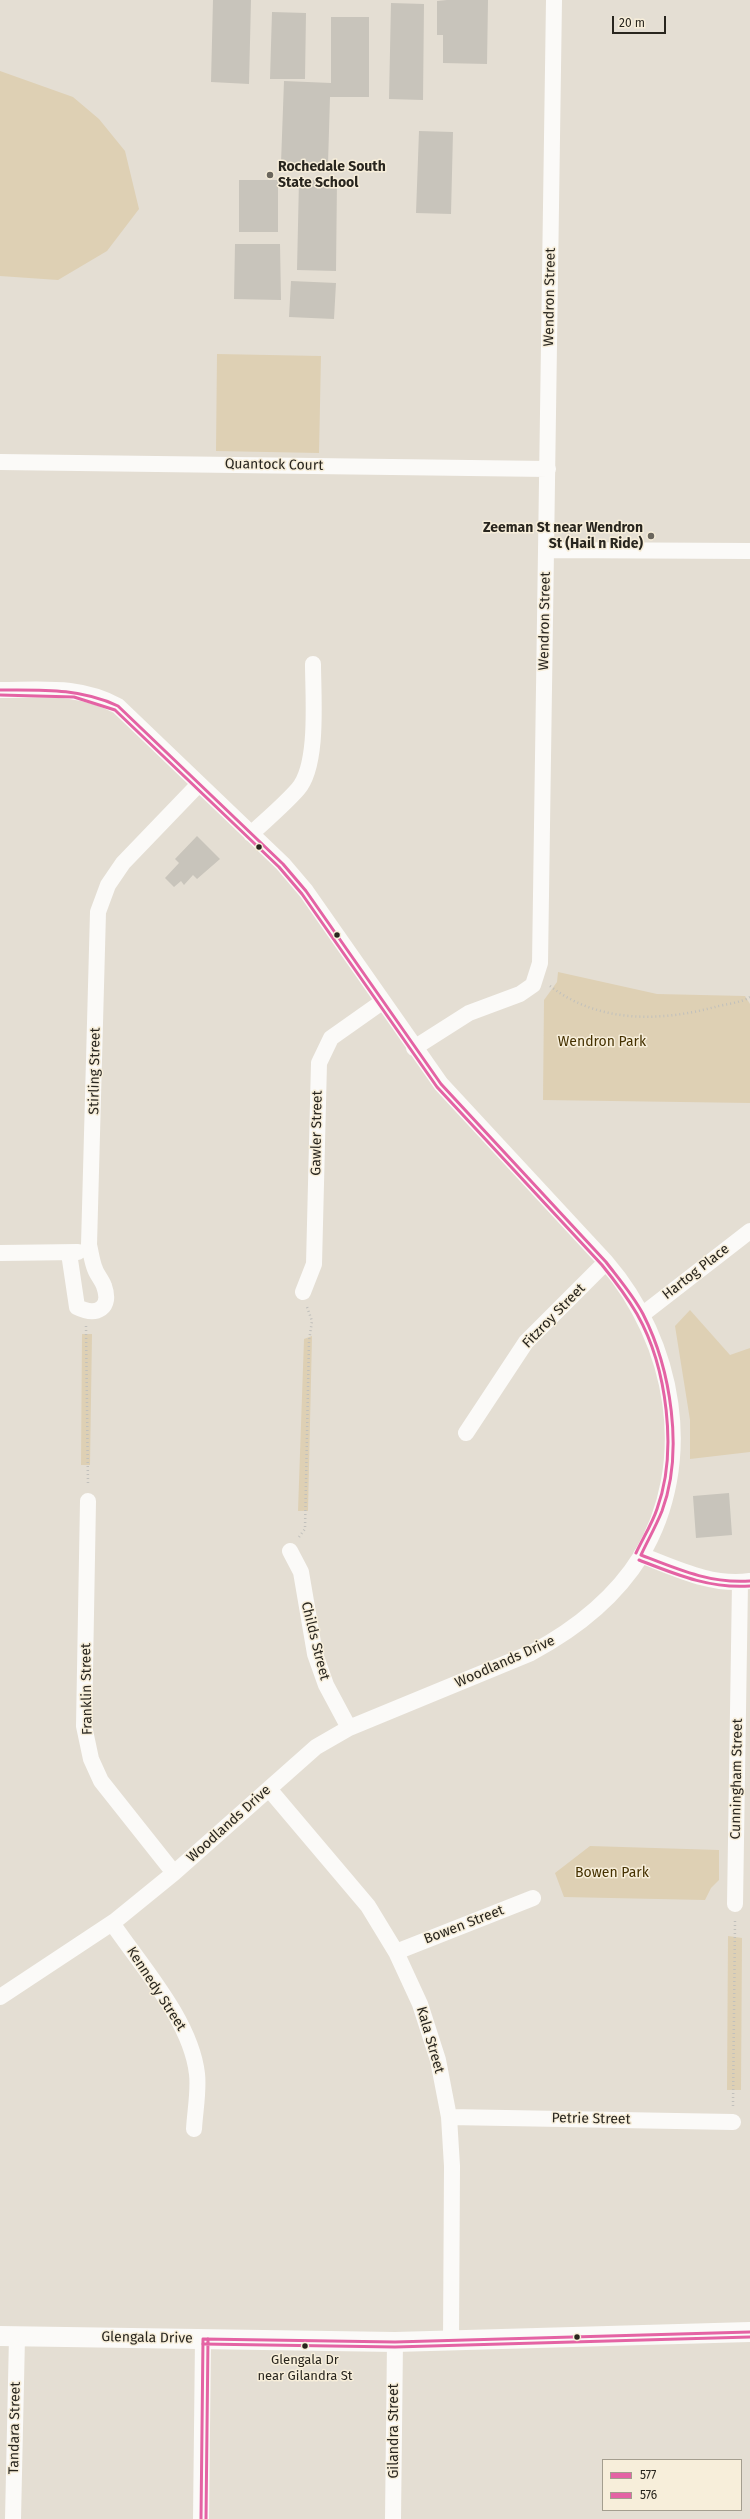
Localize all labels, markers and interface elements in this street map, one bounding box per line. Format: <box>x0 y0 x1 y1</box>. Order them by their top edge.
scale bar <box>614 8 668 34</box>
text: 20 m <box>619 16 645 30</box>
place label: Rochedale South State School <box>278 159 386 192</box>
marker: Rochedale South State School <box>265 170 275 180</box>
street label: Wendron Street <box>541 248 559 346</box>
street label: Quantock Court <box>225 456 323 474</box>
place label: Zeeman St near Wendron St (Hail n Ride) <box>483 520 643 552</box>
marker: Zeeman St near Wendron St (Hail n Ride) <box>646 531 656 541</box>
street label: Wendron Street <box>536 572 554 670</box>
unlabelled marker <box>254 842 264 852</box>
unlabelled marker <box>332 930 342 940</box>
street label: Stirling Street <box>86 1027 104 1115</box>
park label: Wendron Park <box>558 1034 646 1050</box>
street label: Gawler Street <box>308 1090 326 1176</box>
street label: Hartog Place <box>659 1241 733 1303</box>
street label: Fitzroy Street <box>519 1280 589 1352</box>
street label: Childs Street <box>297 1600 333 1682</box>
street label: Woodlands Drive <box>453 1632 557 1692</box>
street label: Franklin Street <box>78 1643 96 1735</box>
street label: Cunningham Street <box>728 1718 746 1840</box>
street label: Woodlands Drive <box>183 1782 275 1866</box>
park label: Bowen Park <box>575 1865 649 1881</box>
street label: Bowen Street <box>422 1902 506 1948</box>
street label: Kennedy Street <box>123 1944 189 2034</box>
street label: Kala Street <box>412 2005 448 2075</box>
street label: Petrie Street <box>551 2110 631 2128</box>
street label: Glengala Drive <box>101 2329 193 2347</box>
unlabelled marker <box>572 2332 582 2342</box>
marker: Glengala Dr near Gilandra St <box>300 2341 310 2351</box>
place label: Glengala Dr near Gilandra St <box>257 2352 353 2383</box>
street label: Tandara Street <box>6 2382 24 2474</box>
street label: Gilandra Street <box>386 2383 402 2479</box>
legend <box>602 2459 742 2511</box>
text: 577 <box>640 2468 656 2482</box>
text: 576 <box>640 2488 657 2502</box>

